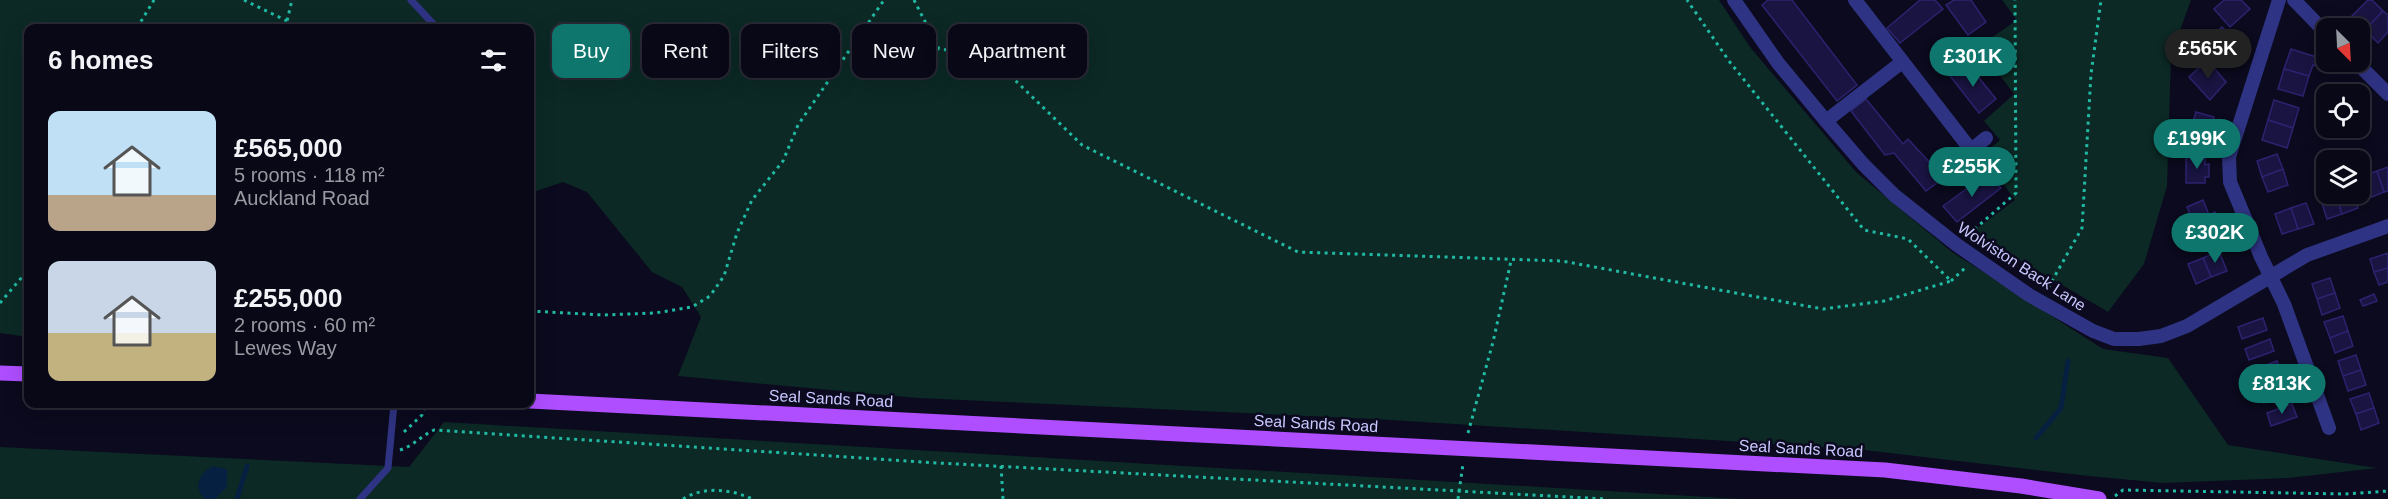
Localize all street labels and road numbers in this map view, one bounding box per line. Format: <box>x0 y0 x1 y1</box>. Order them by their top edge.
street label: Wolviston Back Lane <box>1955 219 2089 314</box>
street label: Seal Sands Road <box>768 387 894 410</box>
street label: Seal Sands Road <box>1253 412 1379 435</box>
street label: Seal Sands Road <box>1738 437 1864 460</box>

